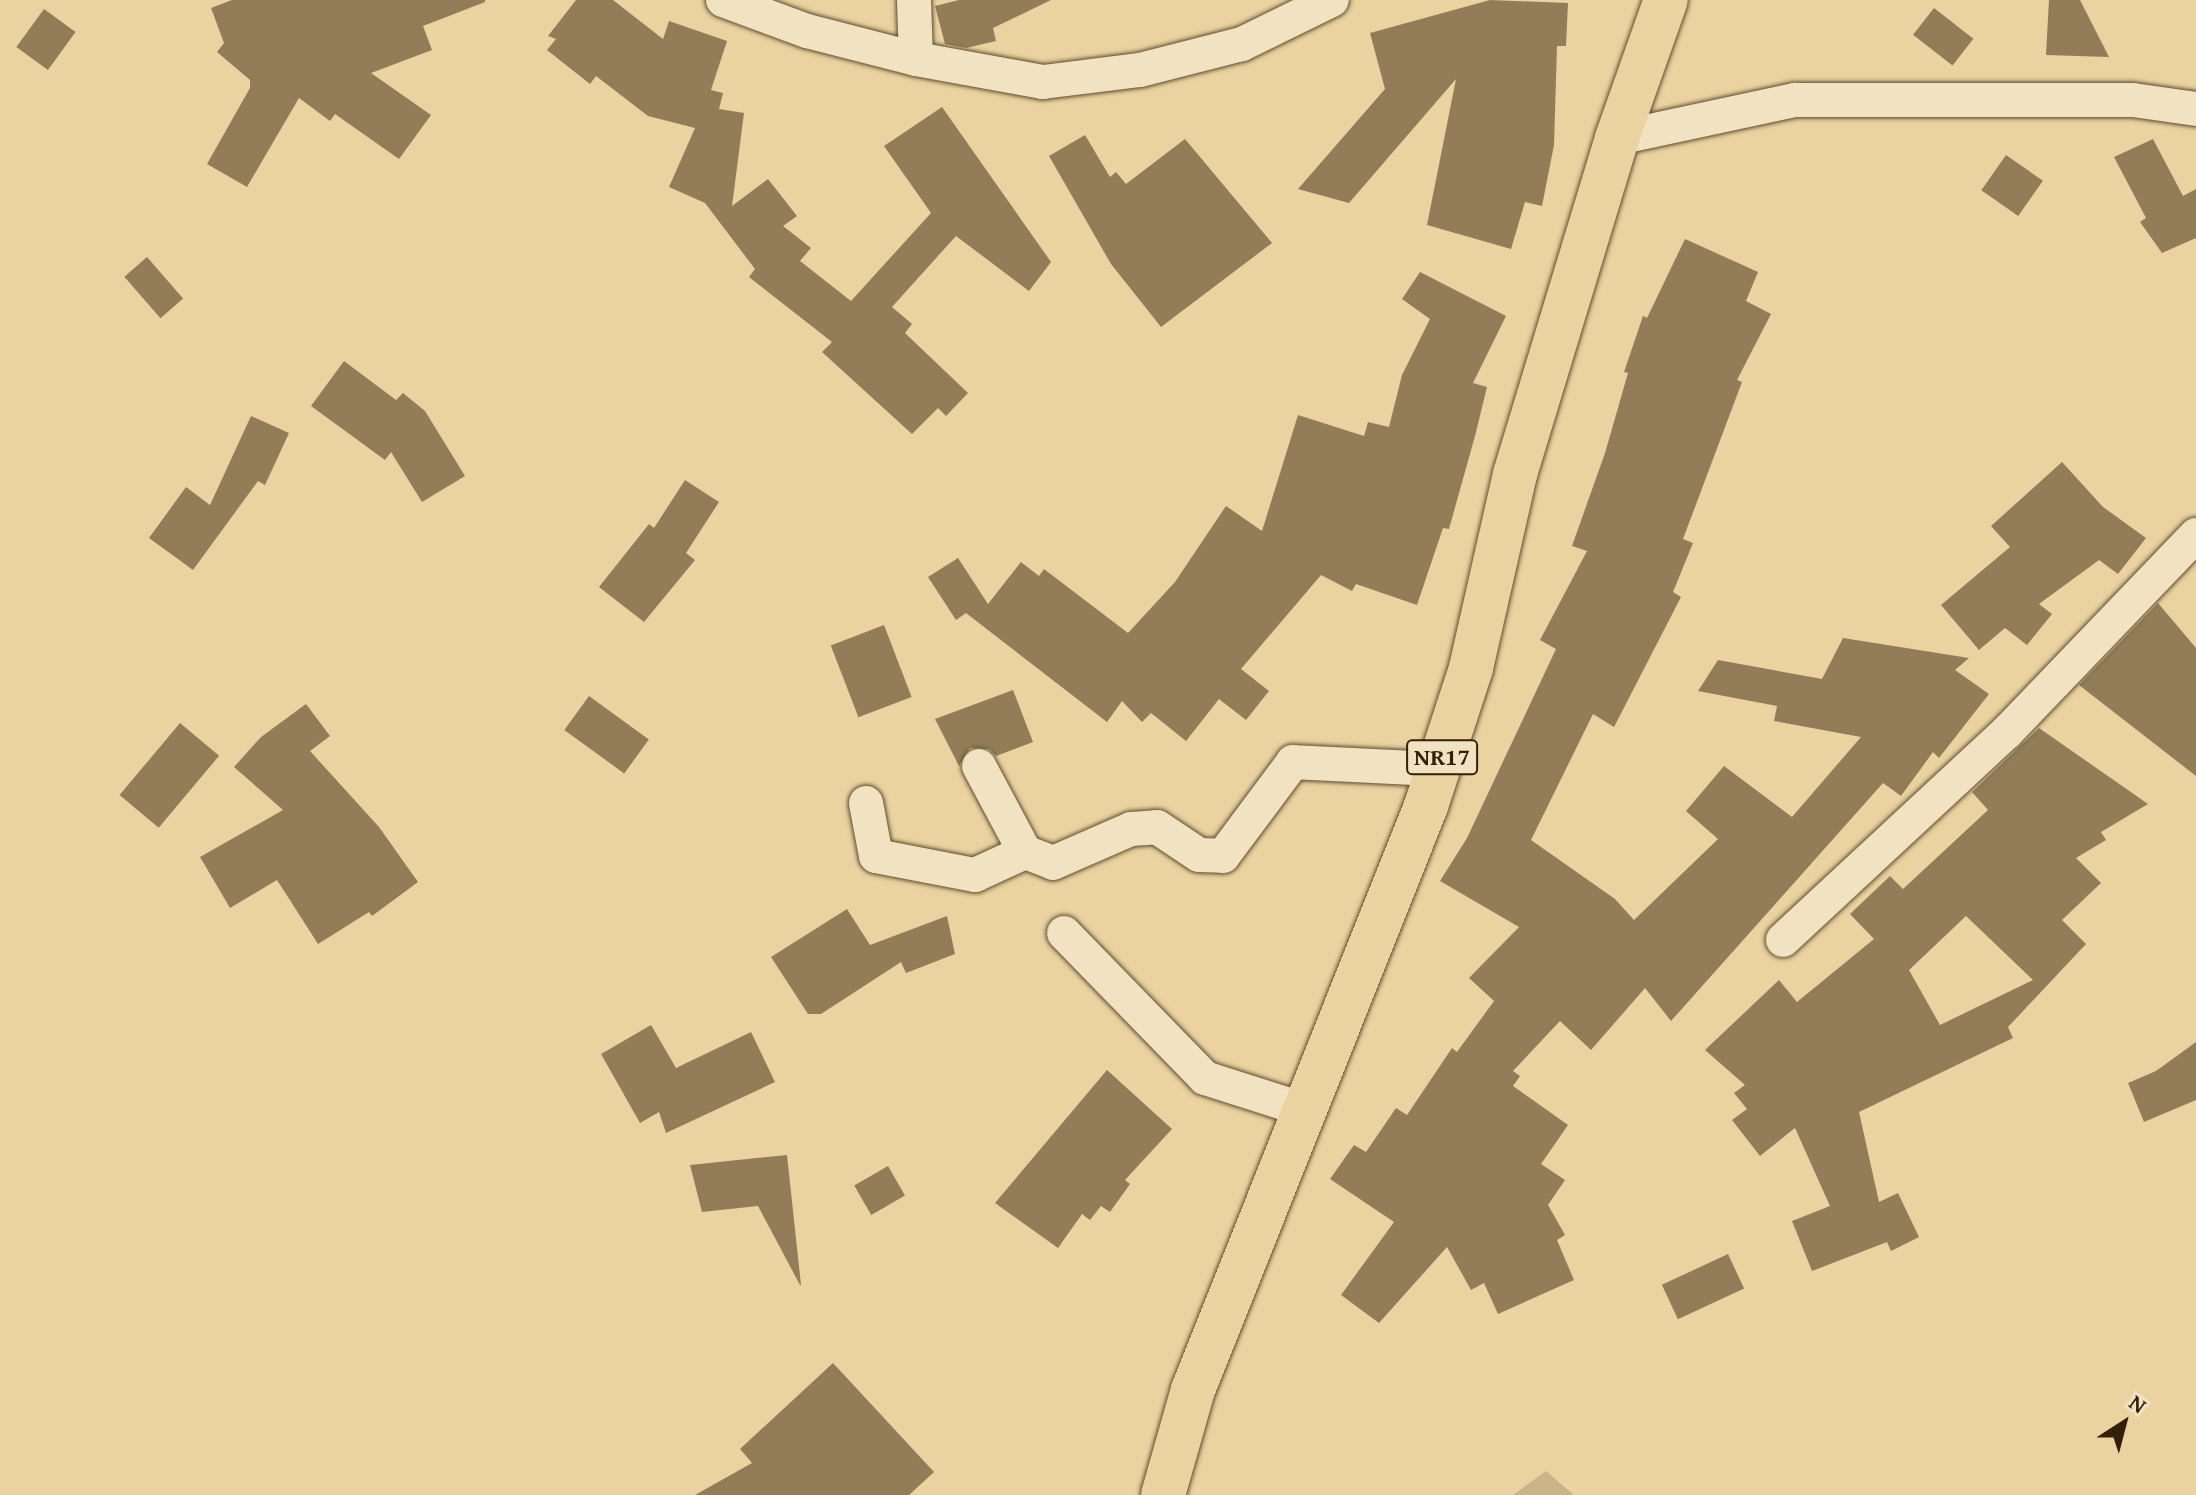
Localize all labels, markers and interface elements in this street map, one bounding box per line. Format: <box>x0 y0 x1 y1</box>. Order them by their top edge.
road number: NR17 <box>1406 737 1478 777</box>
north arrow <box>2084 1383 2164 1463</box>
text: N <box>2123 1386 2153 1421</box>

